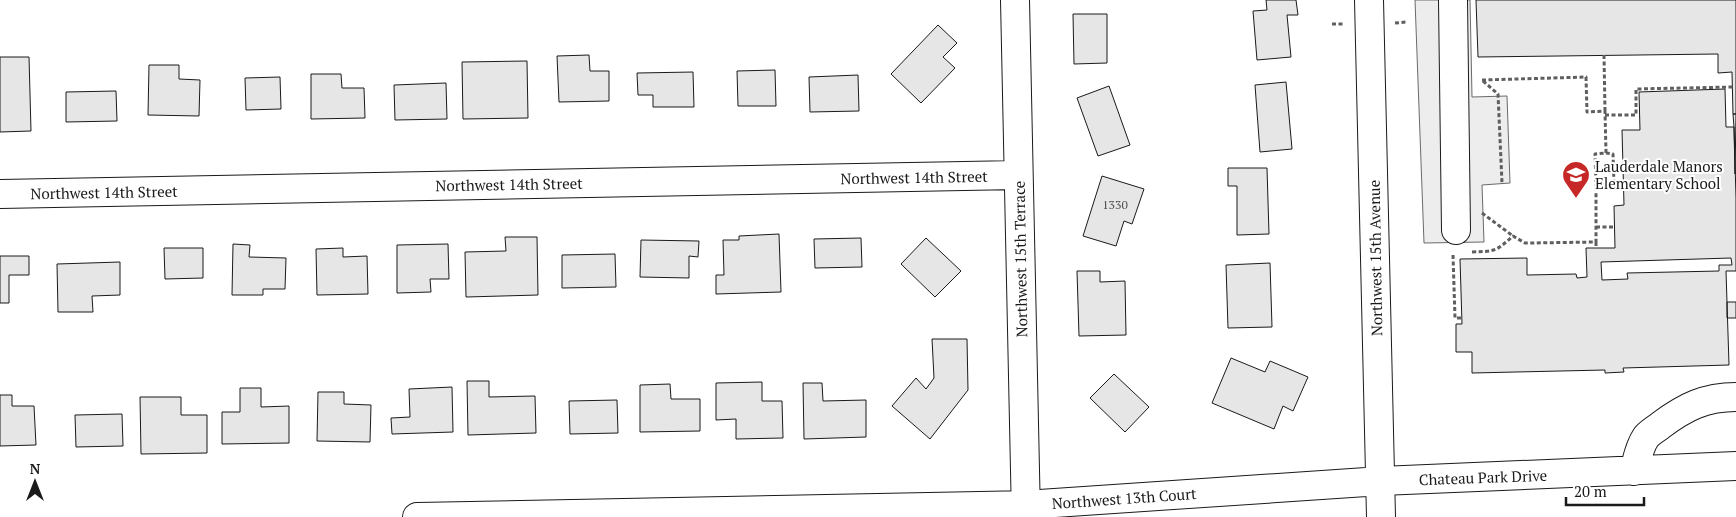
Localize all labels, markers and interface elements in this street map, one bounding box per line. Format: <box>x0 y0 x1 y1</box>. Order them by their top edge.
place label: Lauderdale Manors Elementary School <box>1595 156 1723 193</box>
school or university icon: Lauderdale Manors Elementary School <box>1561 160 1591 199</box>
street label: Northwest 14th Street <box>840 166 988 188</box>
street label: Northwest 14th Street <box>435 173 583 195</box>
street label: Northwest 15th Avenue <box>1364 180 1386 336</box>
street label: Northwest 14th Street <box>30 181 178 203</box>
street label: Northwest 15th Terrace <box>1009 181 1031 337</box>
house number: 1330 <box>1102 197 1128 212</box>
north arrow <box>10 457 60 507</box>
text: N <box>30 459 41 478</box>
street label: Chateau Park Drive <box>1418 465 1548 489</box>
scale bar <box>1566 474 1644 506</box>
text: 20 m <box>1574 481 1607 501</box>
street label: Northwest 13th Court <box>1051 483 1197 513</box>

